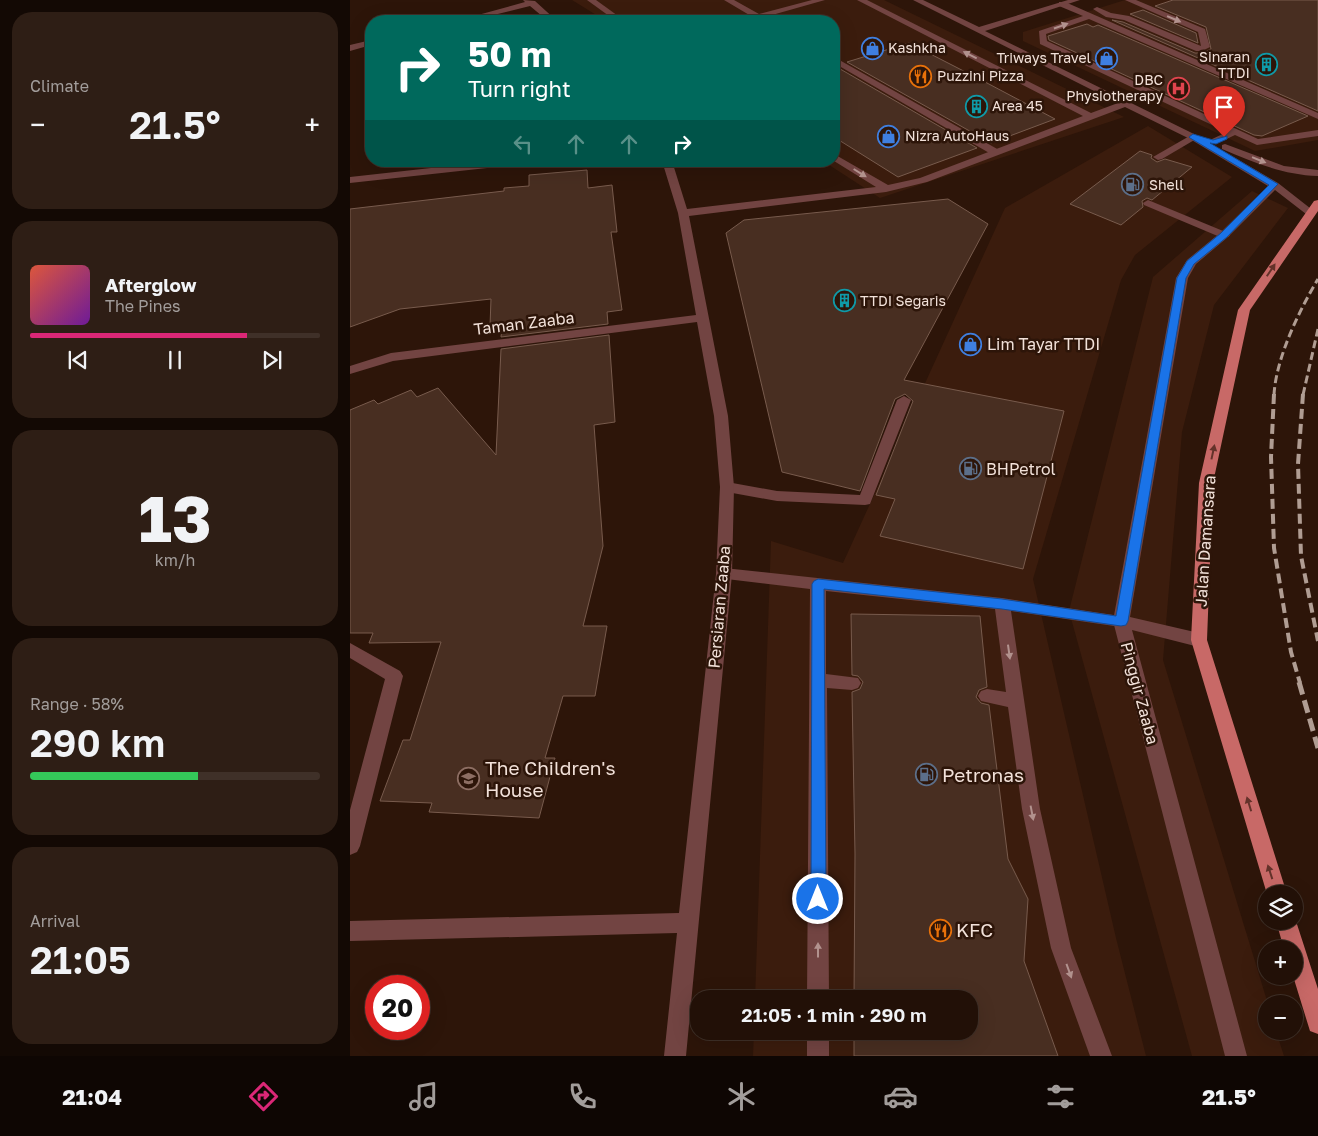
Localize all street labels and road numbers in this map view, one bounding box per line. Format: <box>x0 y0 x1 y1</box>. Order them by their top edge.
street label: Taman Zaaba <box>473 307 575 339</box>
street label: Jalan Damansara <box>1190 475 1220 607</box>
street label: Persiaran Zaaba <box>704 545 734 669</box>
street label: Pinggir Zaaba <box>1117 640 1163 746</box>

